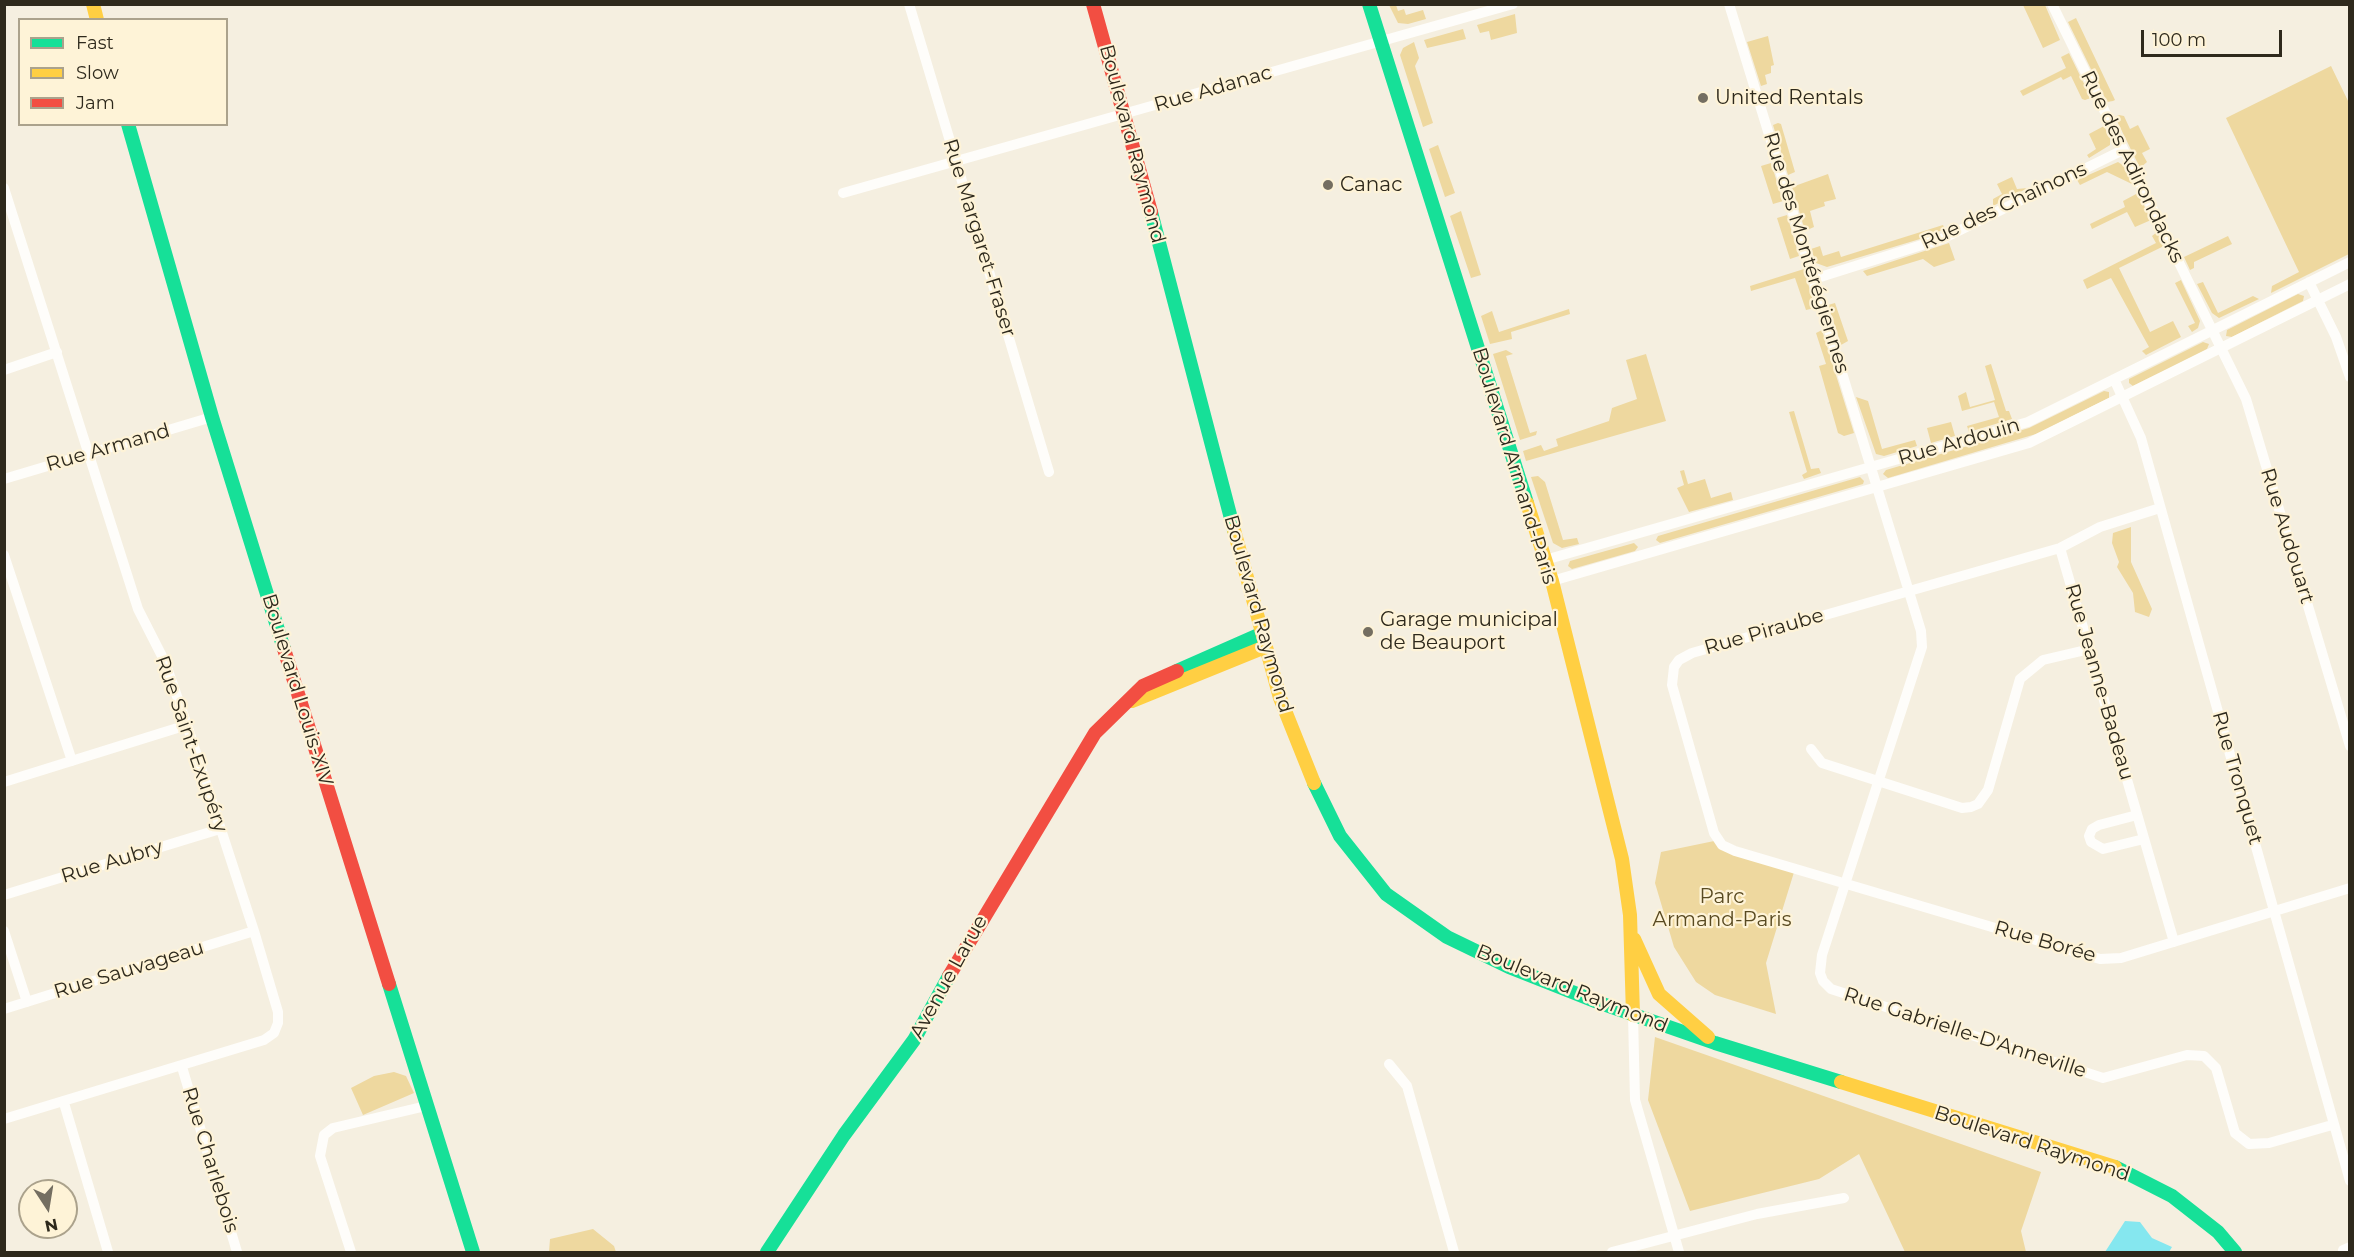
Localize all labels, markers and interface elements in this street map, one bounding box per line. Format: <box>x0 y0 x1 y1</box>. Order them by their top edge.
legend <box>18 18 228 126</box>
scale bar <box>2144 18 2285 56</box>
text: 100 m <box>2152 29 2206 51</box>
text: Fast <box>76 32 114 54</box>
street label: Boulevard Raymond <box>1094 42 1170 246</box>
street label: Rue Adanac <box>1151 61 1275 117</box>
text: Slow <box>76 62 119 84</box>
street label: Rue des Adirondacks <box>2075 67 2189 267</box>
place label: United Rentals <box>1715 86 1863 110</box>
marker: United Rentals <box>1696 91 1710 105</box>
text: Jam <box>76 92 115 114</box>
street label: Rue des Montérégiennes <box>1758 130 1854 376</box>
street label: Rue Margaret-Fraser <box>937 136 1021 340</box>
street label: Rue des Chaînons <box>1917 157 2091 255</box>
place label: Canac <box>1340 173 1402 197</box>
marker: Canac <box>1321 178 1335 192</box>
street label: Boulevard Armand-Paris <box>1467 345 1561 587</box>
street label: Rue Ardouin <box>1895 413 2023 471</box>
street label: Rue Armand <box>43 419 173 477</box>
street label: Rue Audouart <box>2255 465 2319 607</box>
street label: Boulevard Raymond <box>1218 512 1298 716</box>
street label: Rue Jeanne-Badeau <box>2059 581 2139 783</box>
street label: Boulevard Louis-XIV <box>256 591 338 789</box>
street label: Rue Piraube <box>1702 604 1826 660</box>
place label: Garage municipal de Beauport <box>1380 608 1558 655</box>
marker: Garage municipal de Beauport <box>1361 625 1375 639</box>
street label: Rue Saint-Exupéry <box>150 653 232 835</box>
street label: Rue Tronquet <box>2207 709 2267 847</box>
street label: Rue Aubry <box>58 835 166 889</box>
park label: Parc Armand-Paris <box>1653 885 1791 932</box>
street label: Avenue Larue <box>905 911 993 1043</box>
street label: Rue Borée <box>1991 916 2099 968</box>
street label: Rue Sauvageau <box>51 936 207 1004</box>
street label: Boulevard Raymond <box>1473 940 1671 1038</box>
street label: Rue Gabrielle-D'Anneville <box>1841 982 2089 1084</box>
street label: Rue Charlebois <box>176 1084 244 1236</box>
street label: Boulevard Raymond <box>1931 1101 2133 1187</box>
north arrow <box>18 1179 78 1239</box>
text: N <box>43 1215 60 1236</box>

